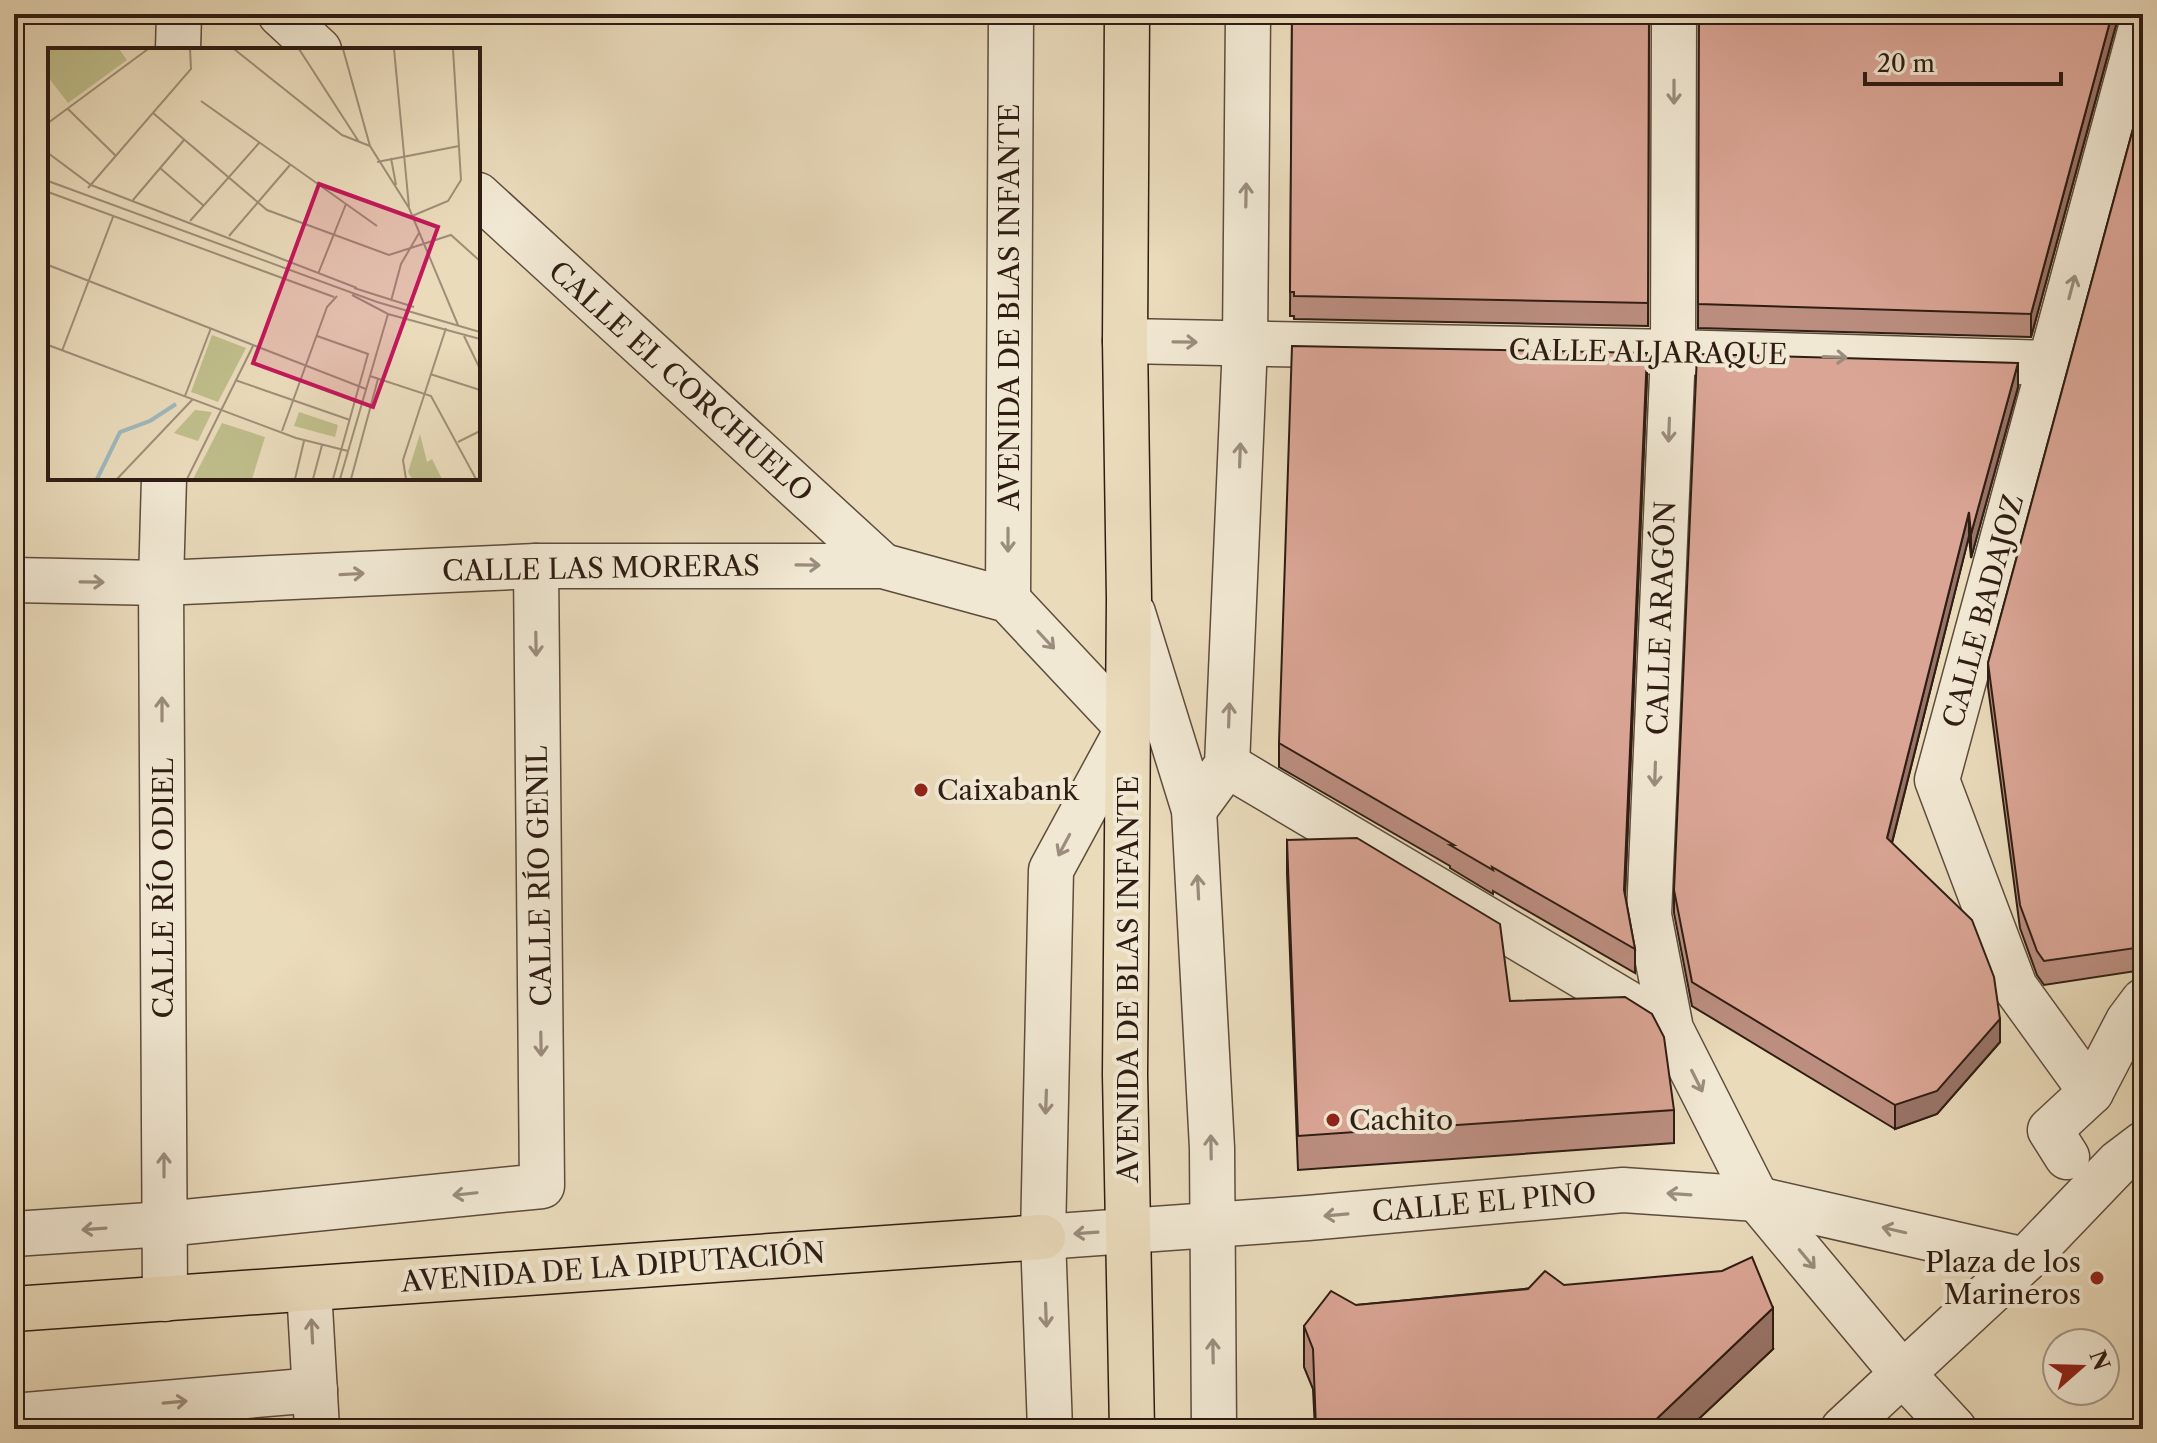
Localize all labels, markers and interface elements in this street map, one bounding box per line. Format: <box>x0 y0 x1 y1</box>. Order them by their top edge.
scale bar <box>1865 36 2061 86</box>
inset map <box>48 48 480 480</box>
text: 20 m <box>1877 49 1935 78</box>
one-way arrow <box>1666 78 1682 105</box>
street label: AVENIDA DE BLAS INFANTE <box>992 104 1026 511</box>
one-way arrow <box>1238 182 1254 209</box>
street label: CALLE EL CORCHUELO <box>542 254 820 508</box>
one-way arrow <box>2065 275 2080 301</box>
street label: CALLE ALJARAQUE <box>1508 333 1788 371</box>
one-way arrow <box>1171 335 1198 350</box>
one-way arrow <box>1821 349 1848 364</box>
one-way arrow <box>1662 416 1677 443</box>
one-way arrow <box>1233 442 1248 469</box>
street label: CALLE BADAJOZ <box>1936 491 2030 731</box>
street label: CALLE ARAGÓN <box>1640 500 1682 736</box>
one-way arrow <box>1000 526 1016 553</box>
street label: CALLE LAS MORERAS <box>442 548 760 588</box>
one-way arrow <box>794 558 821 573</box>
one-way arrow <box>338 567 365 582</box>
one-way arrow <box>78 574 105 590</box>
one-way arrow <box>529 630 544 657</box>
one-way arrow <box>1036 630 1055 650</box>
one-way arrow <box>154 696 170 723</box>
one-way arrow <box>1222 702 1237 729</box>
street label: CALLE RÍO GENIL <box>520 745 558 1007</box>
street label: CALLE RÍO ODIEL <box>146 758 180 1018</box>
one-way arrow <box>1647 760 1662 787</box>
place label: Caixabank <box>937 773 1080 807</box>
street label: AVENIDA DE BLAS INFANTE <box>1111 776 1145 1183</box>
marker: Caixabank <box>912 781 930 799</box>
one-way arrow <box>1056 833 1071 857</box>
one-way arrow <box>1190 874 1205 901</box>
one-way arrow <box>533 1030 549 1057</box>
one-way arrow <box>1690 1069 1706 1093</box>
one-way arrow <box>1038 1088 1053 1115</box>
place label: Cachito <box>1349 1103 1453 1137</box>
marker: Cachito <box>1324 1111 1342 1129</box>
one-way arrow <box>1204 1134 1219 1161</box>
one-way arrow <box>156 1152 172 1179</box>
street label: CALLE EL PINO <box>1370 1175 1598 1229</box>
one-way arrow <box>1666 1186 1693 1201</box>
one-way arrow <box>452 1187 479 1202</box>
one-way arrow <box>1323 1208 1350 1223</box>
one-way arrow <box>81 1222 108 1237</box>
one-way arrow <box>1882 1222 1907 1237</box>
one-way arrow <box>1073 1226 1100 1241</box>
street label: AVENIDA DE LA DIPUTACIÓN <box>399 1235 826 1299</box>
place label: Plaza de los Marineros <box>1925 1245 2081 1311</box>
one-way arrow <box>1798 1248 1816 1269</box>
marker: Plaza de los Marineros <box>2088 1269 2106 1287</box>
one-way arrow <box>1038 1301 1053 1328</box>
one-way arrow <box>304 1318 319 1345</box>
north arrow <box>2041 1327 2121 1407</box>
one-way arrow <box>1205 1338 1221 1365</box>
text: N <box>2083 1347 2115 1374</box>
one-way arrow <box>161 1394 188 1409</box>

